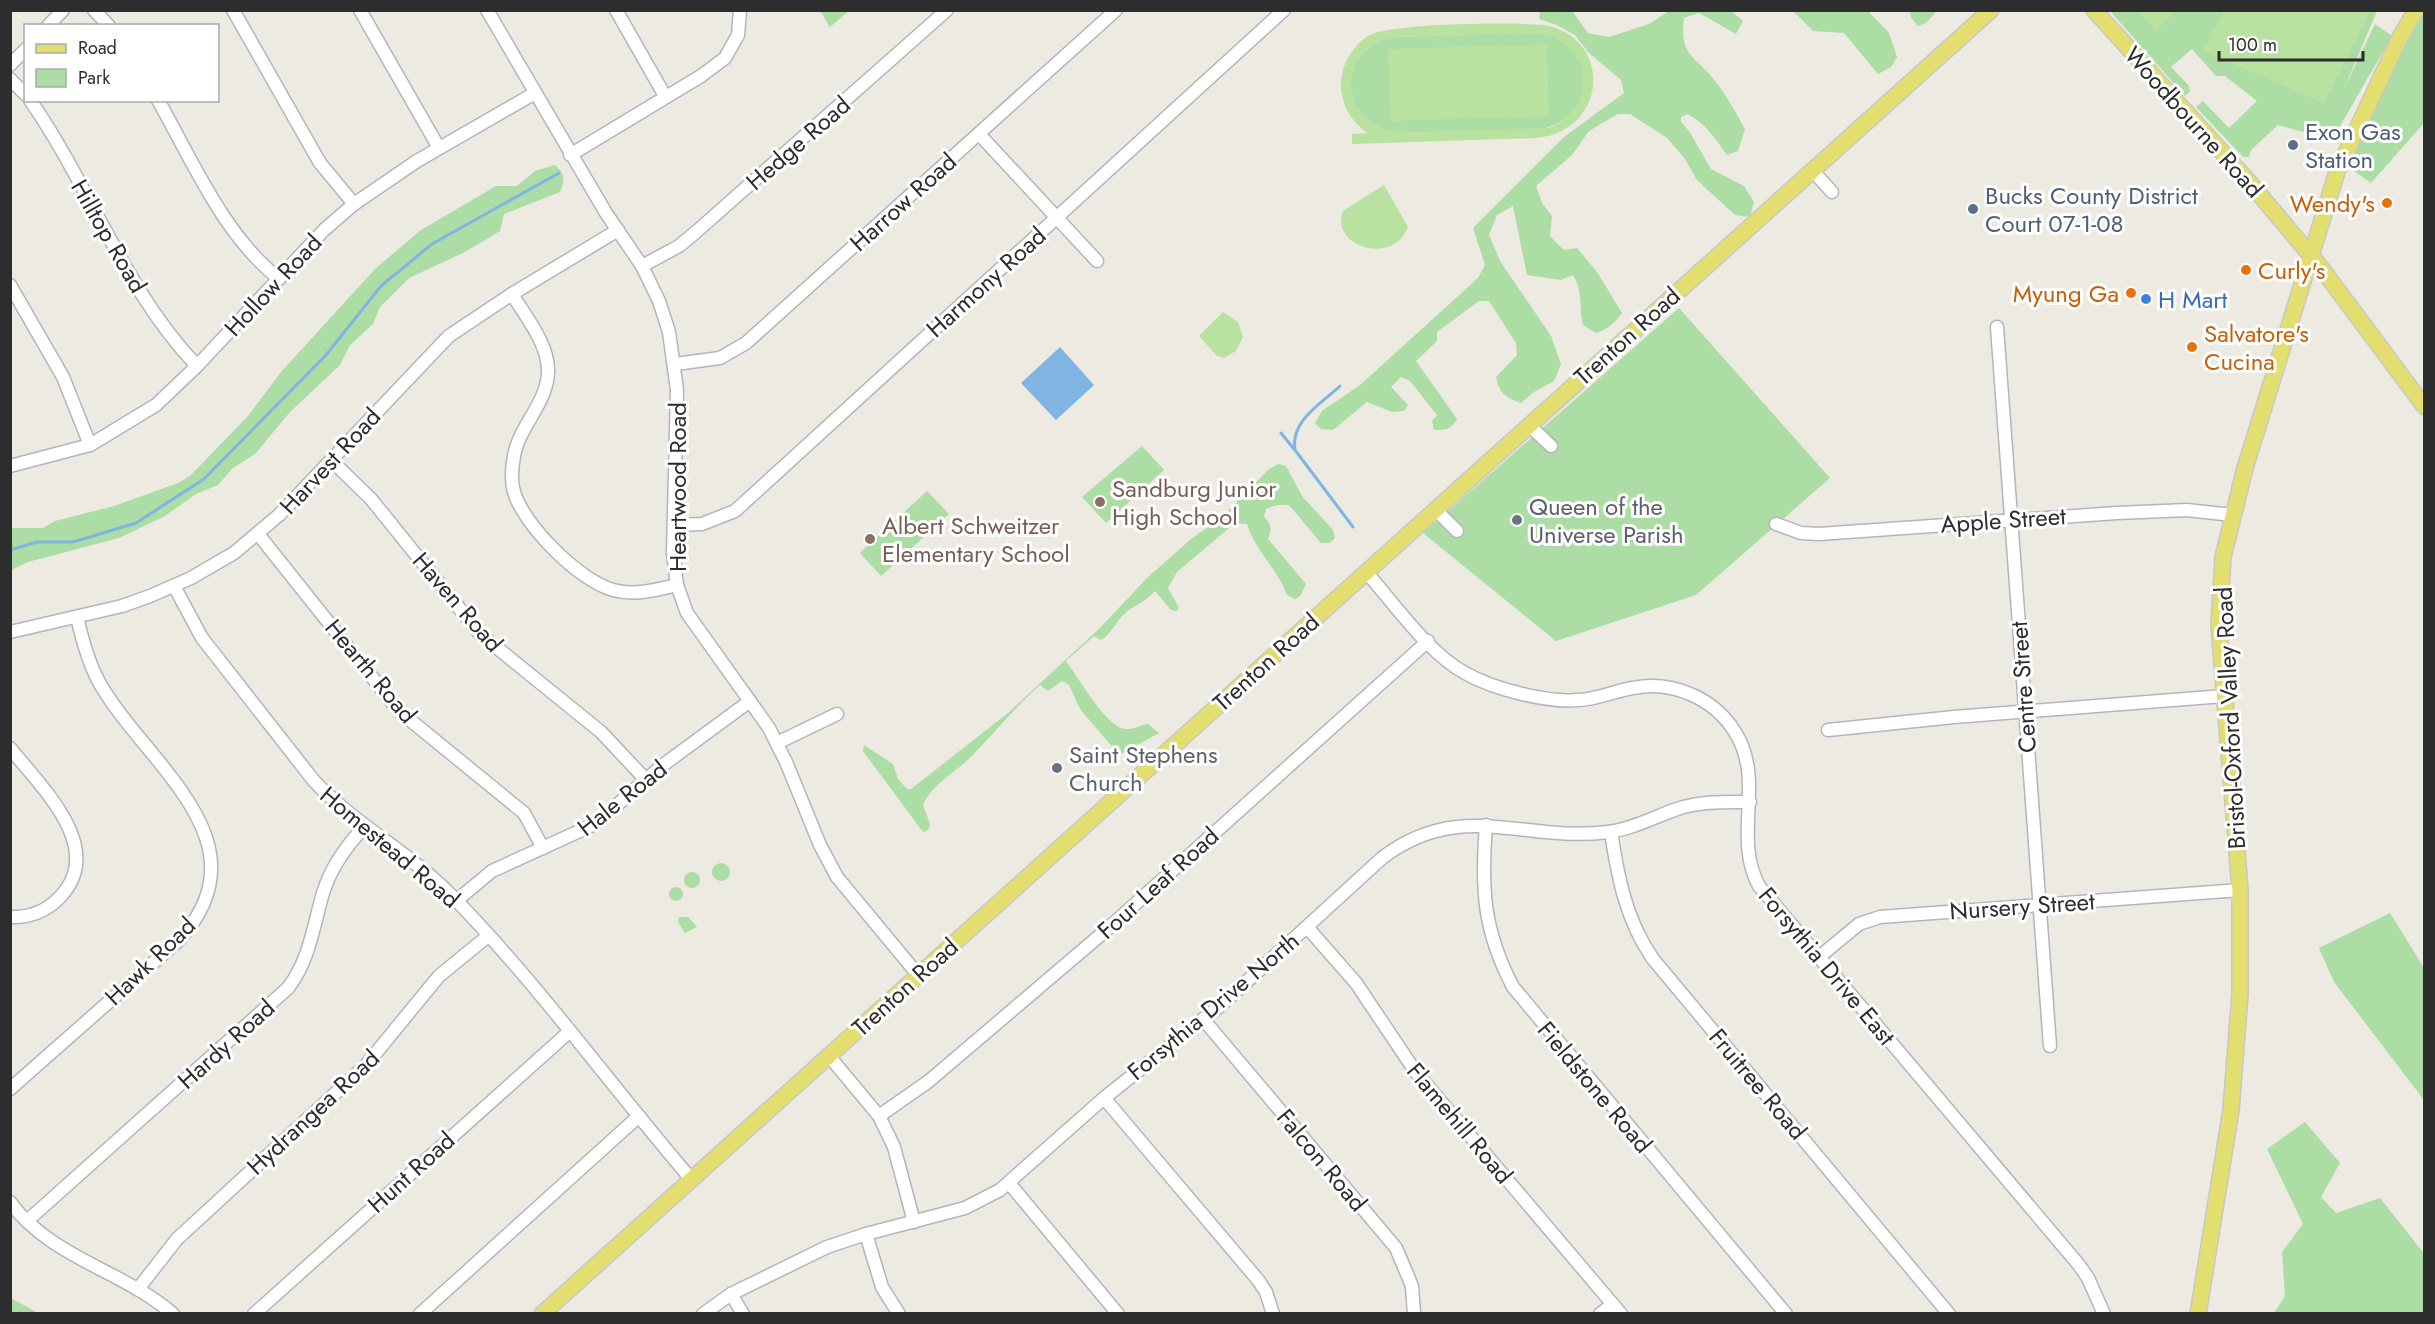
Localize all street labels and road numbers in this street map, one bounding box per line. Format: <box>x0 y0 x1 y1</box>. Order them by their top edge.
street label: Woodbourne Road <box>2116 38 2272 206</box>
street label: Hedge Road <box>738 88 858 198</box>
street label: Harrow Road <box>842 145 964 259</box>
street label: Hilltop Road <box>62 173 156 299</box>
street label: Harmony Road <box>918 219 1054 345</box>
street label: Hollow Road <box>216 226 330 344</box>
street label: Trenton Road <box>1566 279 1688 393</box>
street label: Harvest Road <box>271 400 389 522</box>
street label: Heartwood Road <box>660 402 695 572</box>
street label: Apple Street <box>1939 498 2067 542</box>
street label: Haven Road <box>405 544 511 660</box>
street label: Bristol-Oxford Valley Road <box>2206 586 2254 850</box>
street label: Trenton Road <box>1205 605 1327 719</box>
street label: Hearth Road <box>317 611 425 731</box>
street label: Centre Street <box>2001 620 2045 754</box>
street label: Hale Road <box>570 752 674 844</box>
street label: Homestead Road <box>312 778 468 916</box>
street label: Four Leaf Road <box>1089 819 1227 947</box>
street label: Forsythia Drive East <box>1750 879 1904 1053</box>
street label: Nursery Street <box>1948 883 2096 929</box>
street label: Hawk Road <box>97 909 203 1013</box>
street label: Forsythia Drive North <box>1119 924 1307 1088</box>
street label: Trenton Road <box>844 930 966 1044</box>
street label: Hardy Road <box>170 991 282 1097</box>
street label: Fieldstone Road <box>1529 1014 1661 1160</box>
street label: Fruitree Road <box>1701 1021 1815 1147</box>
street label: Hydrangea Road <box>239 1041 387 1183</box>
street label: Flamehill Road <box>1399 1055 1521 1191</box>
street label: Falcon Road <box>1269 1101 1375 1219</box>
street label: Hunt Road <box>359 1123 463 1221</box>

